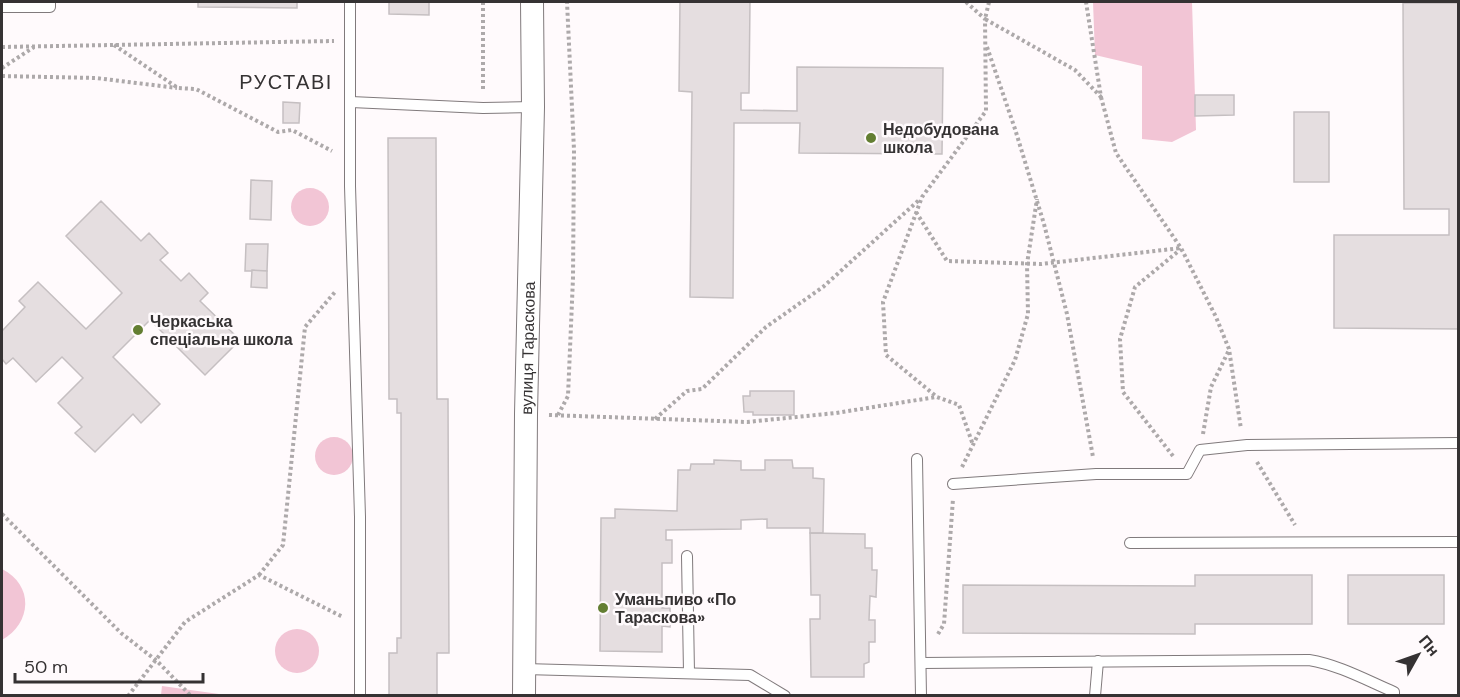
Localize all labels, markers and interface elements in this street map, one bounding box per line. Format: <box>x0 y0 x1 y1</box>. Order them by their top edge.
district label: РУСТАВІ <box>239 69 333 95</box>
place label: Недобудована школа <box>883 119 999 158</box>
marker: Недобудована школа <box>864 131 878 145</box>
street label: вулиця Тараскова <box>516 281 540 415</box>
place label: Черкаська спеціальна школа <box>150 311 293 350</box>
marker: Черкаська спеціальна школа <box>131 323 145 337</box>
place label: Уманьпиво «По Тараскова» <box>615 589 737 628</box>
marker: Уманьпиво «По Тараскова» <box>596 601 610 615</box>
north arrow <box>1388 625 1448 685</box>
text: Пн <box>1414 631 1444 661</box>
scale bar <box>15 646 202 684</box>
text: 50 m <box>24 655 68 679</box>

